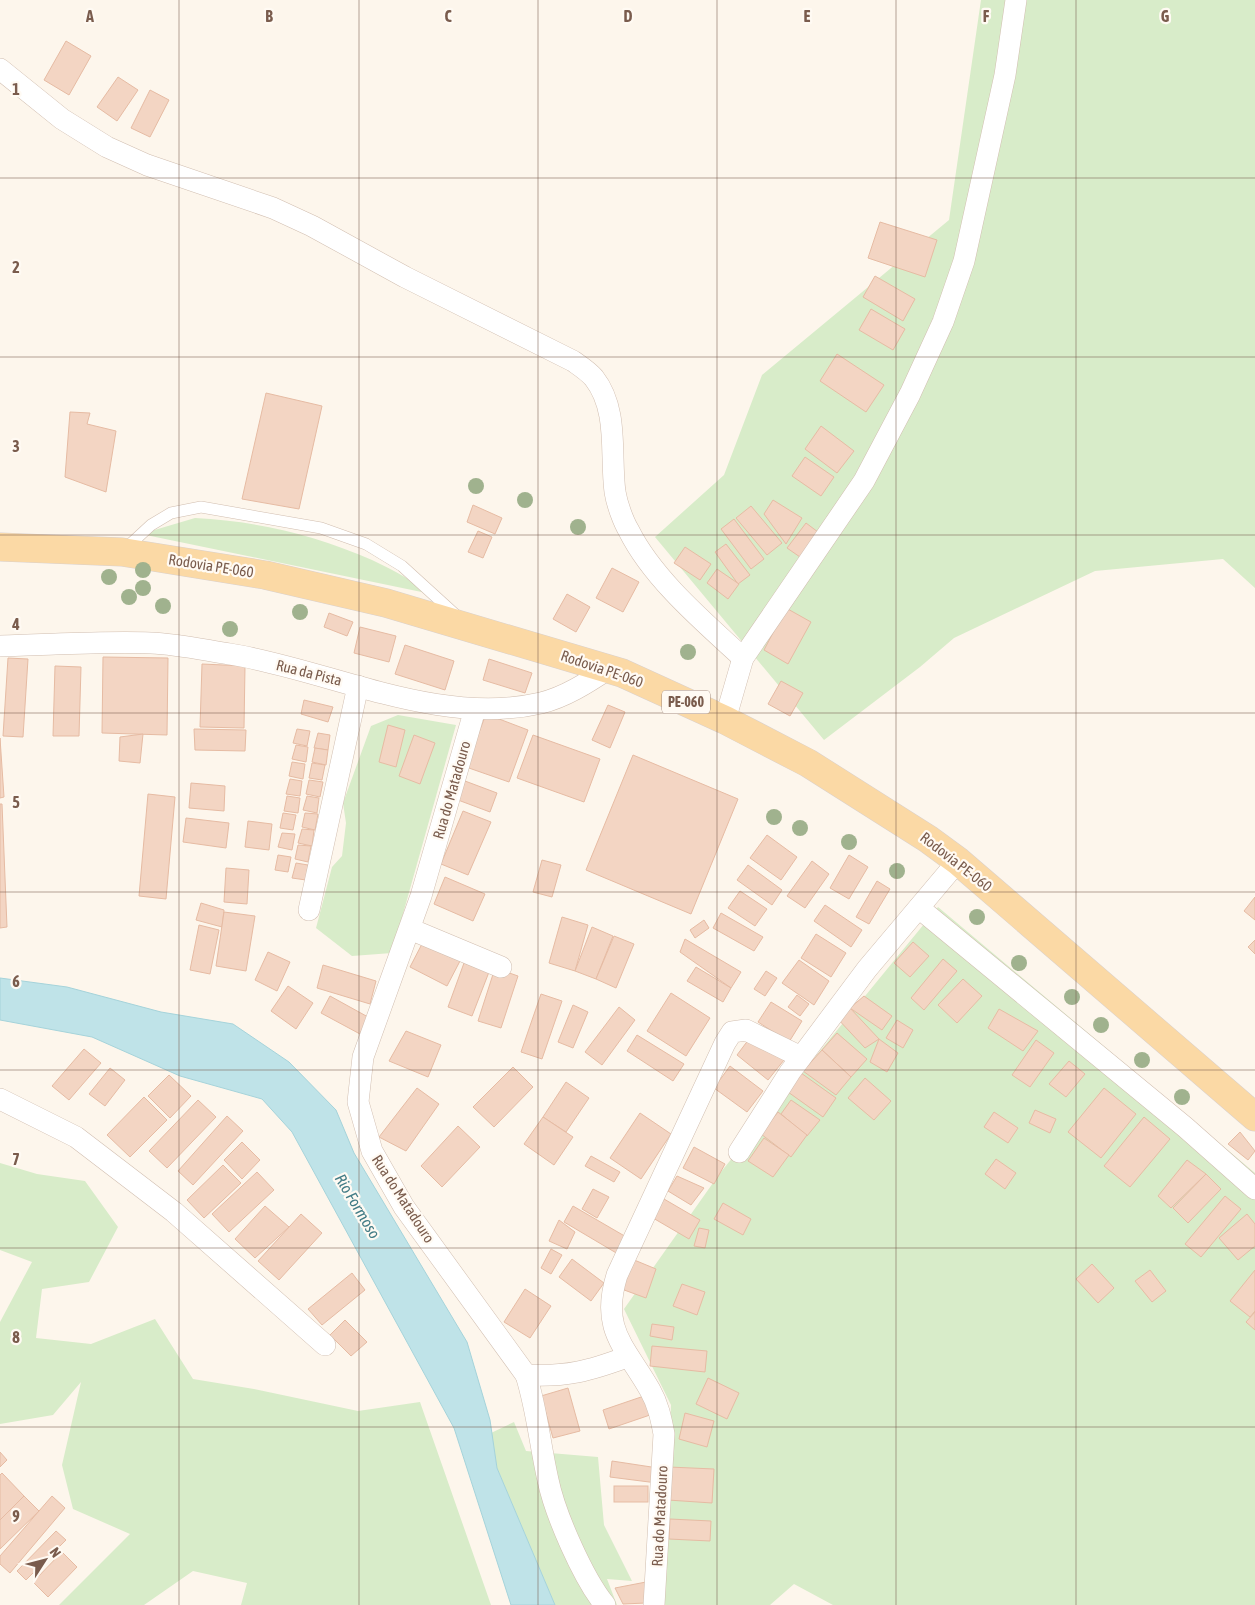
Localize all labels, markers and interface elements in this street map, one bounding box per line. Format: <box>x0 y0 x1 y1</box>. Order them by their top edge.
text: A <box>85 7 94 25</box>
text: B <box>265 7 273 25</box>
text: C <box>444 7 452 25</box>
text: D <box>624 7 633 25</box>
text: E <box>804 7 811 25</box>
text: F <box>983 7 990 25</box>
text: G <box>1161 7 1170 25</box>
text: 1 <box>12 80 20 98</box>
text: 2 <box>12 258 20 276</box>
text: 3 <box>12 437 20 455</box>
street label: Rodovia PE-060 <box>167 550 255 581</box>
text: 4 <box>11 615 20 633</box>
street label: Rodovia PE-060 <box>559 647 646 691</box>
street label: Rua da Pista <box>275 656 344 689</box>
road number: PE-060 <box>662 690 710 714</box>
street label: Rua do Matadouro <box>429 739 474 841</box>
text: 5 <box>12 793 20 811</box>
street label: Rodovia PE-060 <box>917 828 995 895</box>
text: 6 <box>12 972 20 990</box>
text: 7 <box>12 1150 20 1168</box>
street label: Rua do Matadouro <box>369 1152 438 1246</box>
water label: Rio Formoso <box>332 1171 384 1241</box>
text: 8 <box>12 1328 20 1346</box>
street label: Rua do Matadouro <box>648 1465 671 1567</box>
text: 9 <box>12 1507 20 1525</box>
north arrow <box>20 1535 70 1585</box>
text: N <box>47 1544 64 1560</box>

